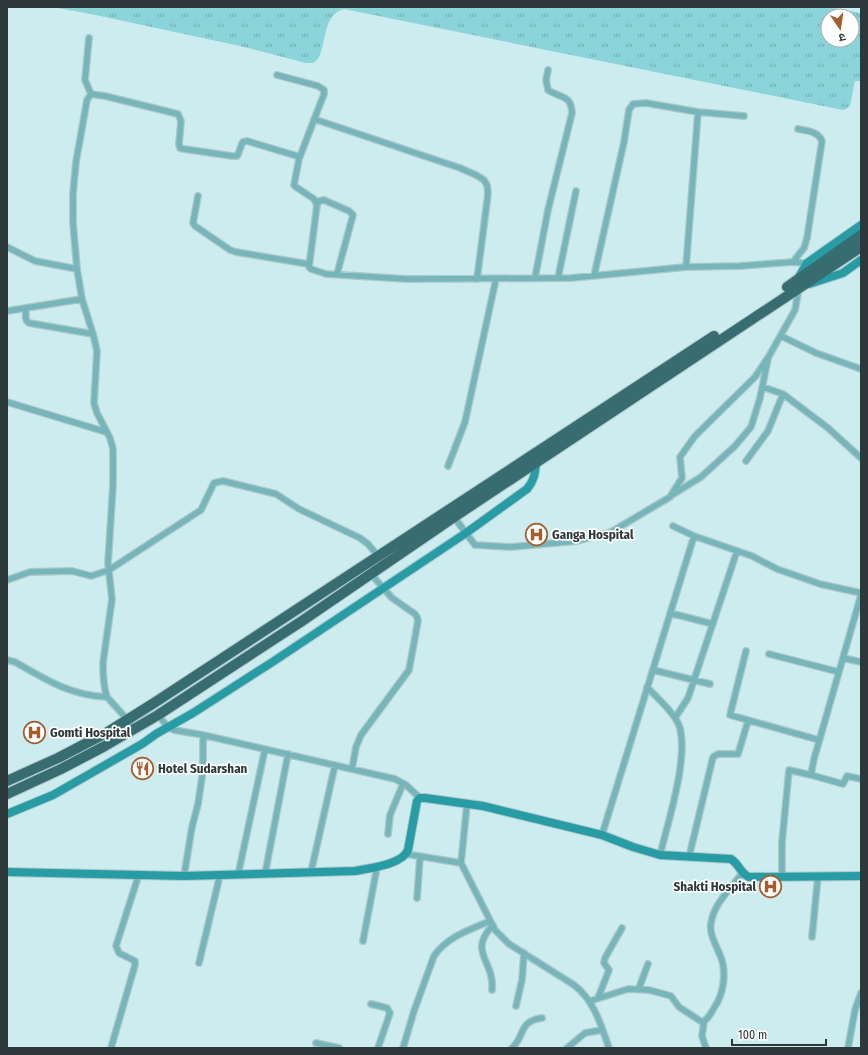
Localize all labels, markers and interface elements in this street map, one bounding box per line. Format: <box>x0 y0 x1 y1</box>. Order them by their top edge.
north arrow <box>820 8 860 48</box>
text: उ <box>837 30 847 44</box>
hospital icon: Ganga Hospital <box>524 521 550 547</box>
place label: Ganga Hospital <box>552 527 634 542</box>
hospital icon: Gomti Hospital <box>21 719 47 745</box>
place label: Gomti Hospital <box>50 725 131 740</box>
restaurant icon: Hotel Sudarshan <box>129 755 155 781</box>
place label: Hotel Sudarshan <box>158 761 248 776</box>
hospital icon: Shakti Hospital <box>758 873 784 899</box>
place label: Shakti Hospital <box>674 879 756 894</box>
scale bar <box>732 1021 826 1047</box>
text: 100 m <box>738 1028 767 1042</box>

